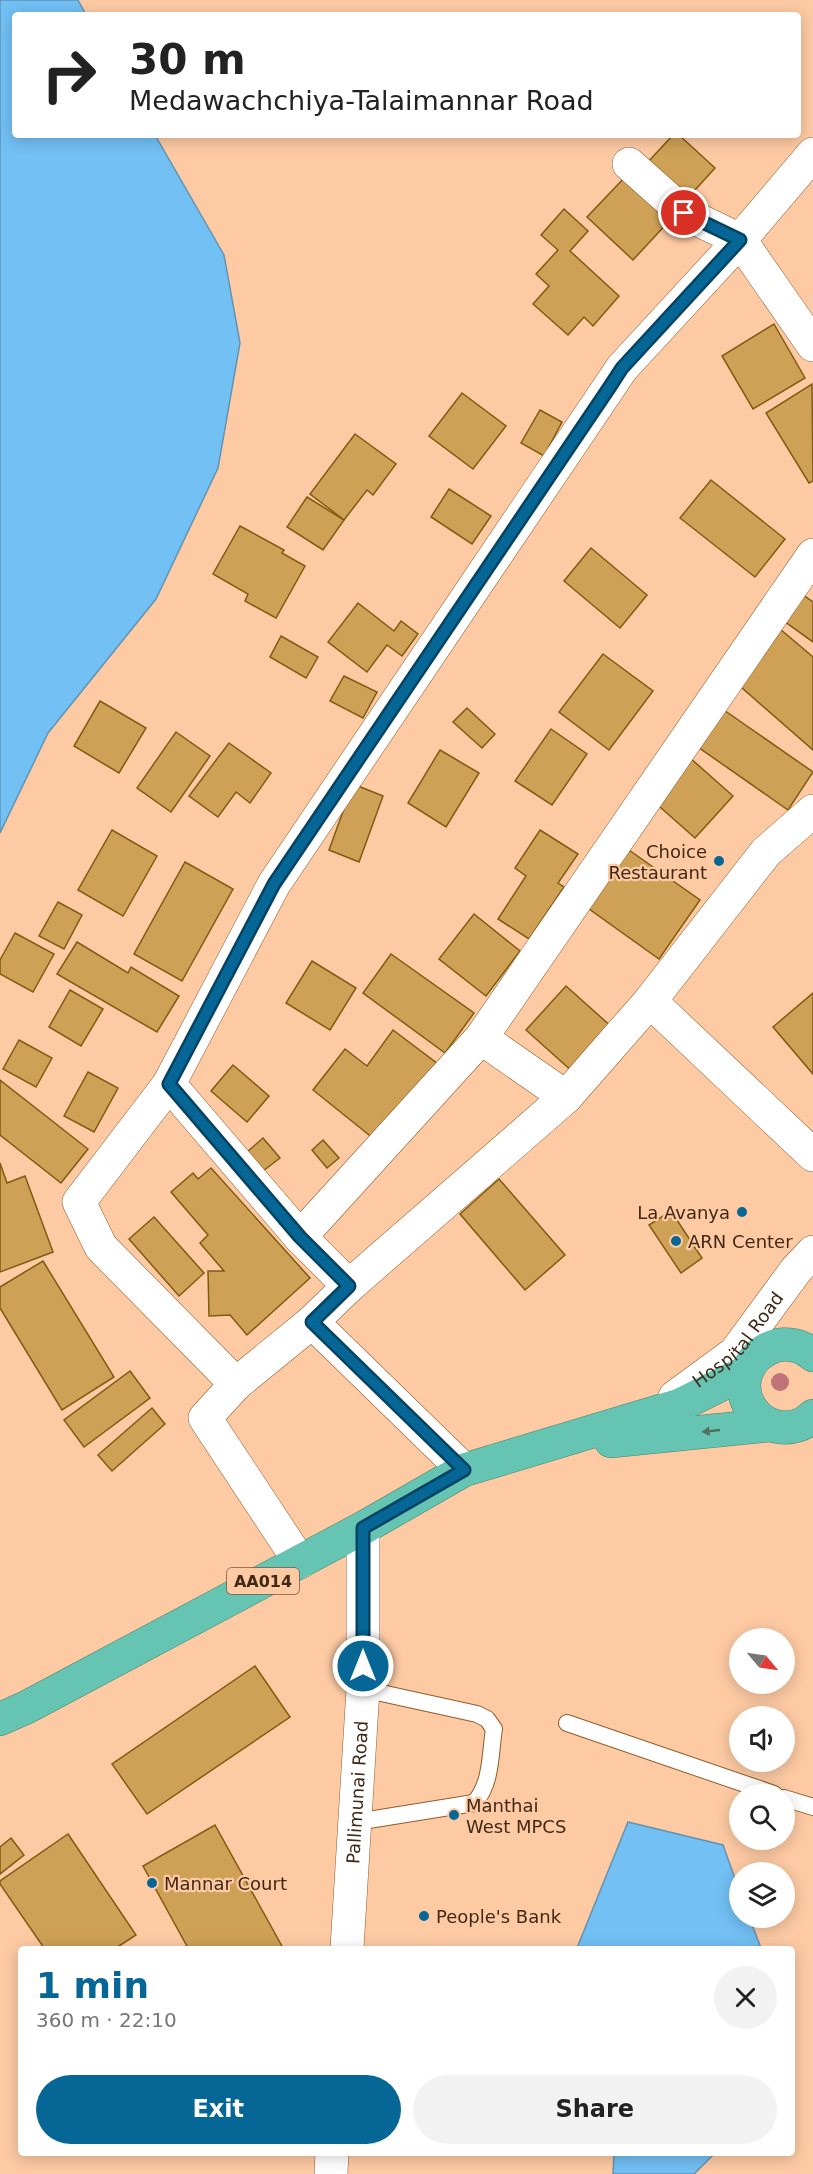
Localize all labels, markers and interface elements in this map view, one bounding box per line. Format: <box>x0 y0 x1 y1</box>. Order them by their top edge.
text: 30 m <box>129 35 246 84</box>
icon: right <box>30 36 108 114</box>
text: Medawachchiya-Talaimannar Road <box>129 85 594 116</box>
pin <box>658 187 709 238</box>
icon: arrive <box>667 196 700 229</box>
place label: Choice Restaurant <box>608 841 707 883</box>
marker: Choice Restaurant <box>712 854 726 868</box>
place label: La Avanya <box>637 1202 730 1223</box>
marker: La Avanya <box>735 1205 749 1219</box>
place label: ARN Center <box>688 1231 793 1252</box>
marker: ARN Center <box>669 1234 683 1248</box>
street label: Hospital Road <box>688 1287 787 1391</box>
one-way arrow <box>702 1426 721 1436</box>
road number: AA014 <box>227 1568 299 1594</box>
north arrow <box>729 1628 795 1694</box>
map controls <box>729 1628 795 1928</box>
position arrow <box>331 1634 395 1698</box>
button: sound <box>729 1706 795 1772</box>
street label: Pallimunai Road <box>342 1720 372 1865</box>
button: search <box>729 1784 795 1850</box>
place label: Manthai West MPCS <box>466 1795 566 1837</box>
marker: Manthai West MPCS <box>447 1808 461 1822</box>
button: layers <box>729 1862 795 1928</box>
place label: Mannar Court <box>164 1873 287 1894</box>
marker: Mannar Court <box>145 1876 159 1890</box>
place label: People's Bank <box>436 1906 562 1927</box>
marker: People's Bank <box>417 1909 431 1923</box>
text: 1 min <box>36 1965 149 2006</box>
button: close <box>714 1966 777 2029</box>
text: 360 m · 22:10 <box>36 2008 177 2032</box>
button: Exit <box>36 2075 401 2144</box>
button: Share <box>413 2075 777 2144</box>

